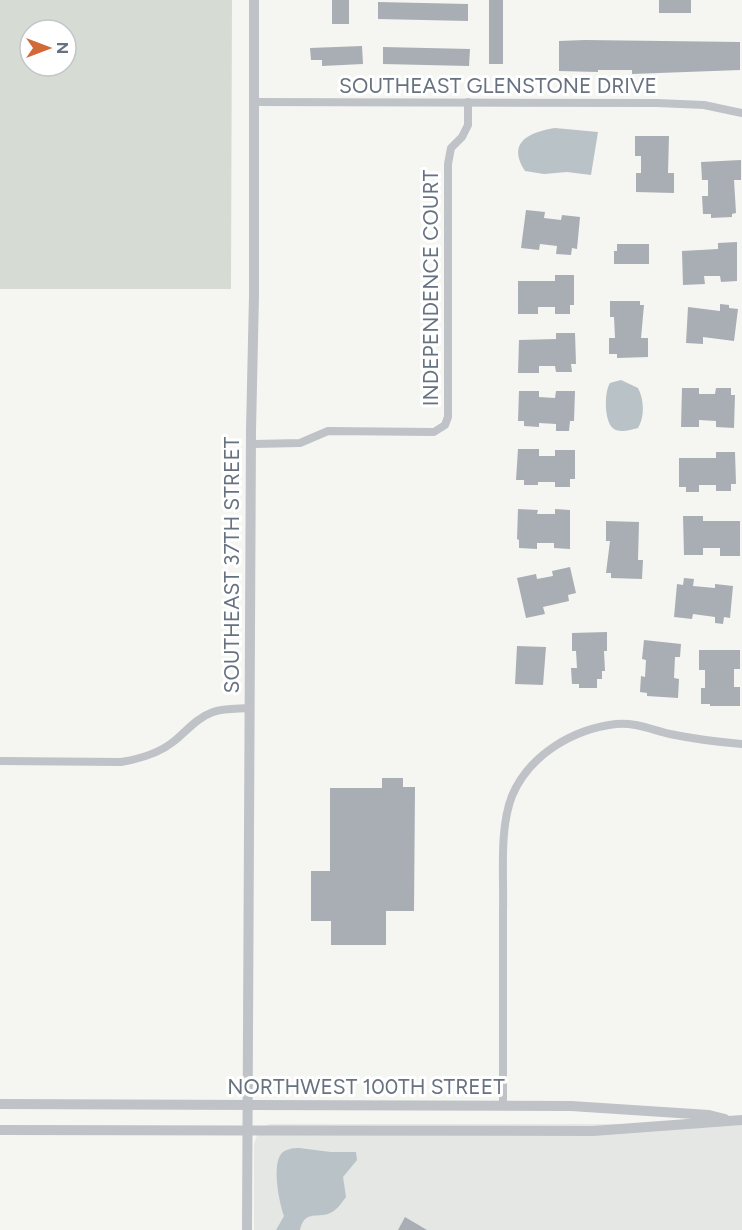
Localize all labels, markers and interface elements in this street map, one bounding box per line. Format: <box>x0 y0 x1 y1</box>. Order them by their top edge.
north arrow <box>18 18 78 78</box>
text: N <box>53 42 72 54</box>
street label: SOUTHEAST GLENSTONE DRIVE <box>339 73 657 98</box>
street label: INDEPENDENCE COURT <box>418 169 443 406</box>
street label: SOUTHEAST 37TH STREET <box>219 436 244 693</box>
street label: NORTHWEST 100TH STREET <box>227 1074 505 1099</box>

